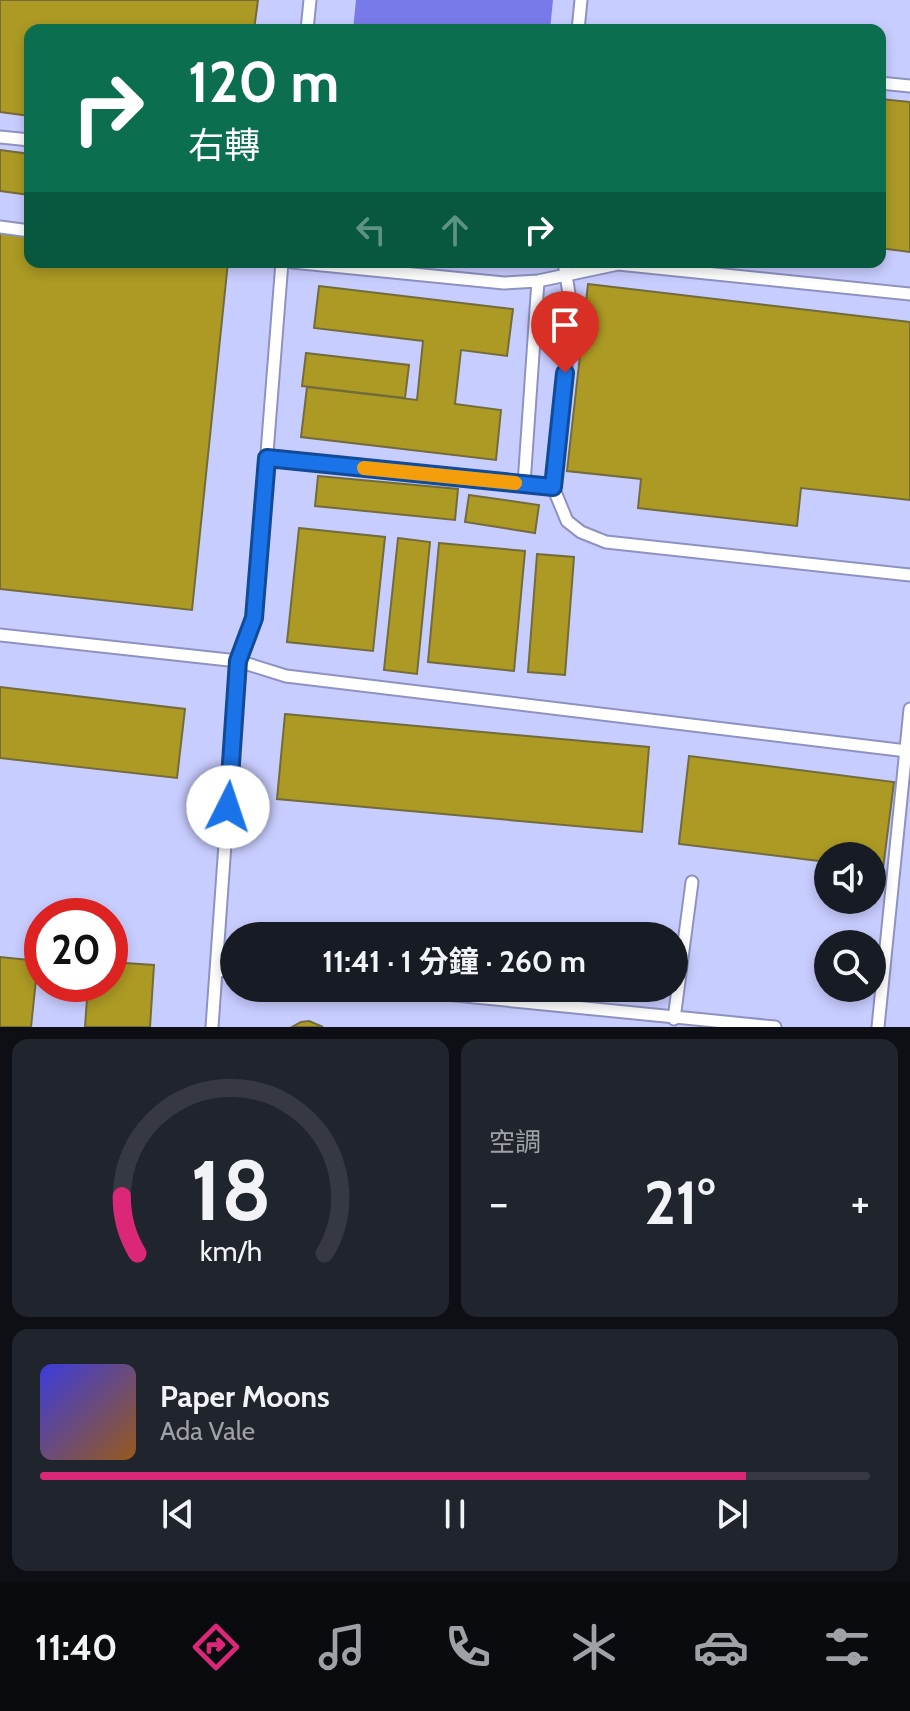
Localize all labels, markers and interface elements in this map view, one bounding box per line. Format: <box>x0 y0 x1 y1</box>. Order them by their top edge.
text: 120 m <box>188 48 339 116</box>
icon: right <box>56 56 160 160</box>
text: 右轉 <box>188 123 260 167</box>
icon: left <box>349 208 393 252</box>
icon: ahead <box>433 208 477 252</box>
icon: right <box>517 208 561 252</box>
pin <box>531 291 599 373</box>
icon: arrive <box>543 303 587 347</box>
position arrow <box>186 765 270 849</box>
map controls <box>814 842 886 1002</box>
button: sound <box>814 842 886 914</box>
speed limit sign: 20 <box>24 898 128 1002</box>
button: search <box>814 930 886 1002</box>
text: 11:41 · 1 分鐘 · 260 m <box>322 943 586 980</box>
text: 空調 <box>489 1126 541 1158</box>
text: 18 <box>190 1140 271 1241</box>
text: 21° <box>644 1166 715 1239</box>
text: − <box>489 1176 508 1229</box>
text: + <box>851 1176 870 1229</box>
text: km/h <box>199 1233 262 1268</box>
text: Paper Moons <box>160 1378 330 1415</box>
text: Ada Vale <box>160 1415 255 1447</box>
icon: previous <box>156 1492 200 1536</box>
icon: pause <box>433 1492 477 1536</box>
icon: next <box>710 1492 754 1536</box>
icon: directions <box>188 1619 244 1675</box>
icon: music <box>314 1619 370 1675</box>
icon: phone <box>440 1619 496 1675</box>
icon: climate <box>566 1619 622 1675</box>
icon: car <box>693 1619 749 1675</box>
icon: filters <box>819 1619 875 1675</box>
text: 11:40 <box>35 1625 117 1669</box>

